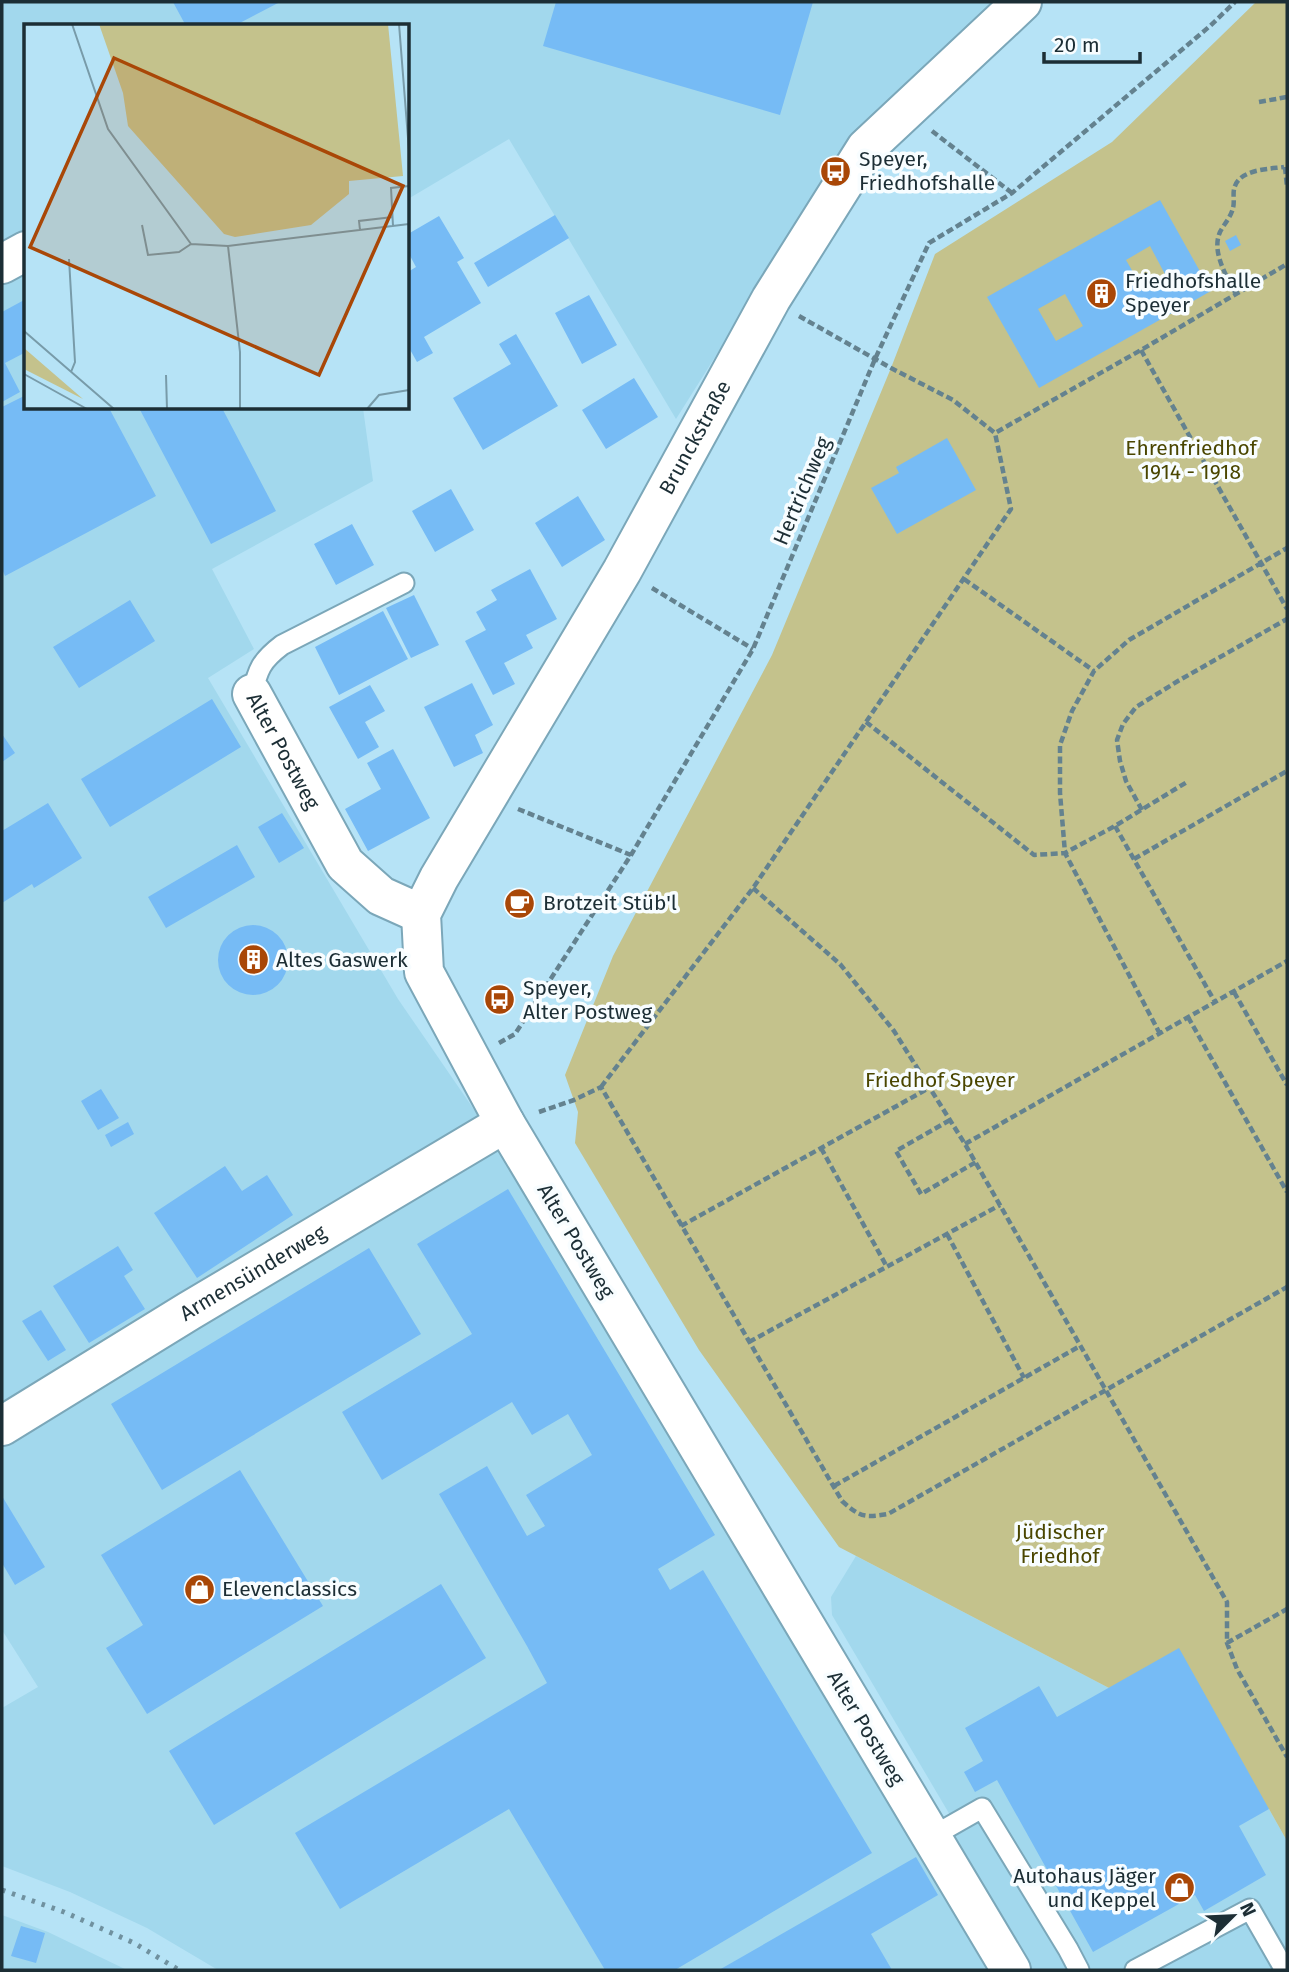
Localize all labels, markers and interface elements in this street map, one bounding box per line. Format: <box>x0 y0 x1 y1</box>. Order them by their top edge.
scale bar <box>1044 21 1140 65</box>
inset map <box>24 24 410 410</box>
text: 20 m <box>1054 32 1100 58</box>
place label: Speyer, Friedhofshalle <box>859 146 995 196</box>
bus stop icon: Speyer, Friedhofshalle <box>819 154 853 188</box>
place label: Friedhofshalle Speyer <box>1125 268 1261 318</box>
building icon: Friedhofshalle Speyer <box>1085 276 1119 310</box>
street label: Brunckstraße <box>653 376 737 499</box>
street label: Hertrichweg <box>768 433 837 549</box>
park label: Ehrenfriedhof 1914 - 1918 <box>1125 435 1259 485</box>
street label: Alter Postweg <box>241 688 326 814</box>
cafe icon: Brotzeit Stüb'l <box>503 886 537 920</box>
place label: Brotzeit Stüb'l <box>543 890 677 916</box>
building icon: Altes Gaswerk <box>236 943 270 977</box>
place label: Altes Gaswerk <box>276 947 408 973</box>
place label: Speyer, Alter Postweg <box>523 975 652 1025</box>
bus stop icon: Speyer, Alter Postweg <box>483 983 517 1017</box>
park label: Friedhof Speyer <box>865 1067 1015 1093</box>
street label: Alter Postweg <box>532 1179 620 1303</box>
street label: Armensünderweg <box>175 1219 331 1327</box>
park label: Jüdischer Friedhof <box>1016 1519 1104 1569</box>
shop icon: Elevenclassics <box>182 1572 216 1606</box>
place label: Elevenclassics <box>222 1576 357 1602</box>
street label: Alter Postweg <box>822 1666 910 1790</box>
place label: Autohaus Jäger und Keppel <box>1013 1863 1156 1913</box>
shop icon: Autohaus Jäger und Keppel <box>1162 1871 1196 1905</box>
north arrow <box>1198 1881 1268 1951</box>
text: N <box>1235 1899 1261 1920</box>

